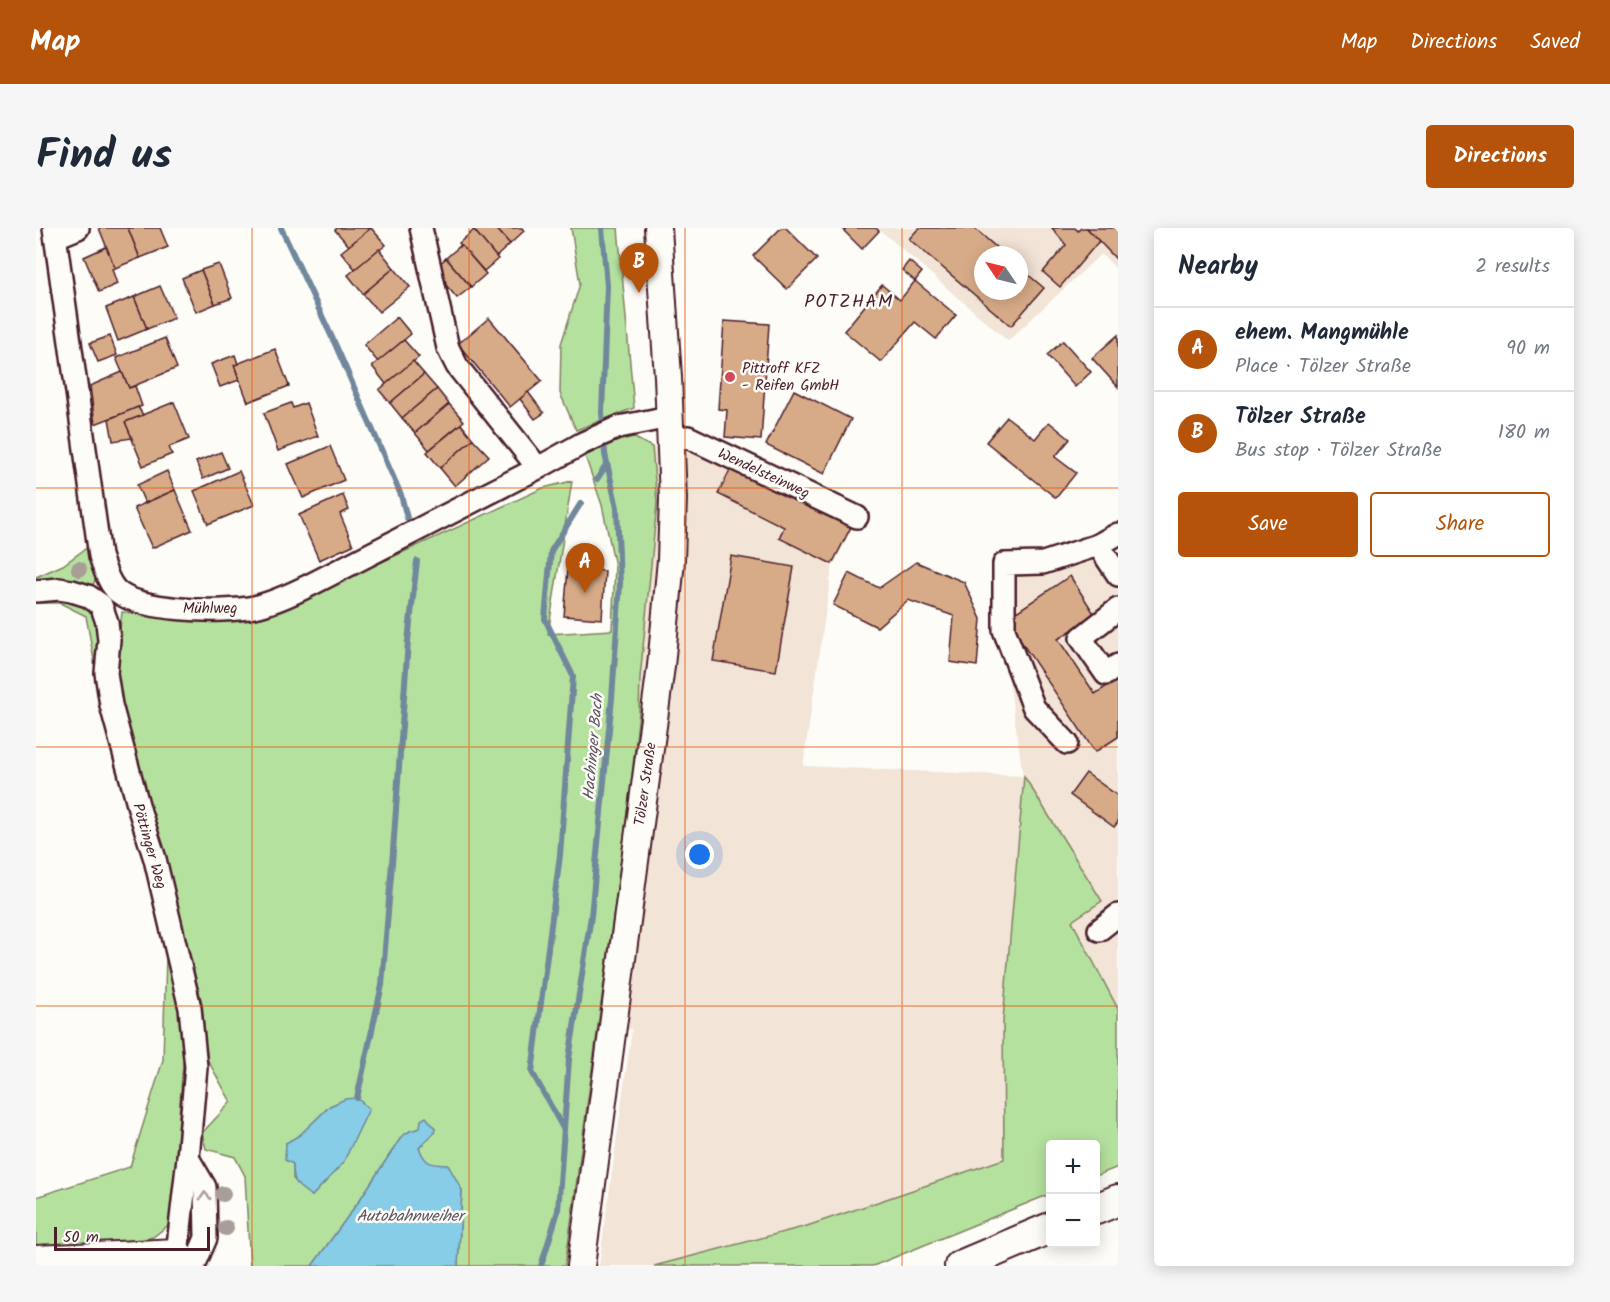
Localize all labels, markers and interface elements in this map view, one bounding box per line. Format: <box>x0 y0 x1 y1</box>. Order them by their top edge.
text: Map <box>30 20 81 65</box>
text: Map <box>1341 26 1377 59</box>
text: Directions <box>1410 26 1497 59</box>
text: Saved <box>1530 26 1580 59</box>
text: Find us <box>36 123 172 190</box>
button: Directions <box>1426 125 1574 188</box>
pin: B <box>620 244 658 293</box>
north arrow <box>974 246 1028 300</box>
text: Nearby <box>1178 246 1258 288</box>
text: 2 results <box>1475 251 1550 283</box>
district label: POTZHAM <box>804 288 894 317</box>
text: ehem. Mangmühle <box>1235 316 1409 351</box>
text: A <box>1191 333 1204 365</box>
text: 90 m <box>1506 333 1550 365</box>
text: Place · Tölzer Straße <box>1235 351 1411 383</box>
place label: Pittroff KFZ - Reifen GmbH <box>742 357 839 398</box>
marker: Pittroff KFZ - Reifen GmbH <box>723 370 737 384</box>
text: Tölzer Straße <box>1235 400 1366 435</box>
text: B <box>1191 417 1204 449</box>
text: 180 m <box>1498 417 1550 449</box>
text: Bus stop · Tölzer Straße <box>1235 435 1442 467</box>
street label: Wendelsteinweg <box>714 442 813 506</box>
button: Save <box>1178 492 1358 557</box>
button: Share <box>1370 492 1550 557</box>
pin: A <box>566 544 604 593</box>
street label: Mühlweg <box>183 597 237 621</box>
water label: Hachinger Bach <box>576 692 611 801</box>
street label: Tölzer Straße <box>628 741 664 827</box>
street label: Pöttinger Weg <box>125 800 173 892</box>
your location <box>685 840 714 869</box>
map controls <box>1046 1140 1100 1248</box>
button: + <box>1046 1140 1100 1194</box>
one-way arrow <box>199 1191 212 1201</box>
button: − <box>1046 1194 1100 1248</box>
water label: Autobahnweiher <box>357 1204 467 1229</box>
scale bar <box>54 1224 210 1252</box>
text: 50 m <box>63 1225 99 1250</box>

